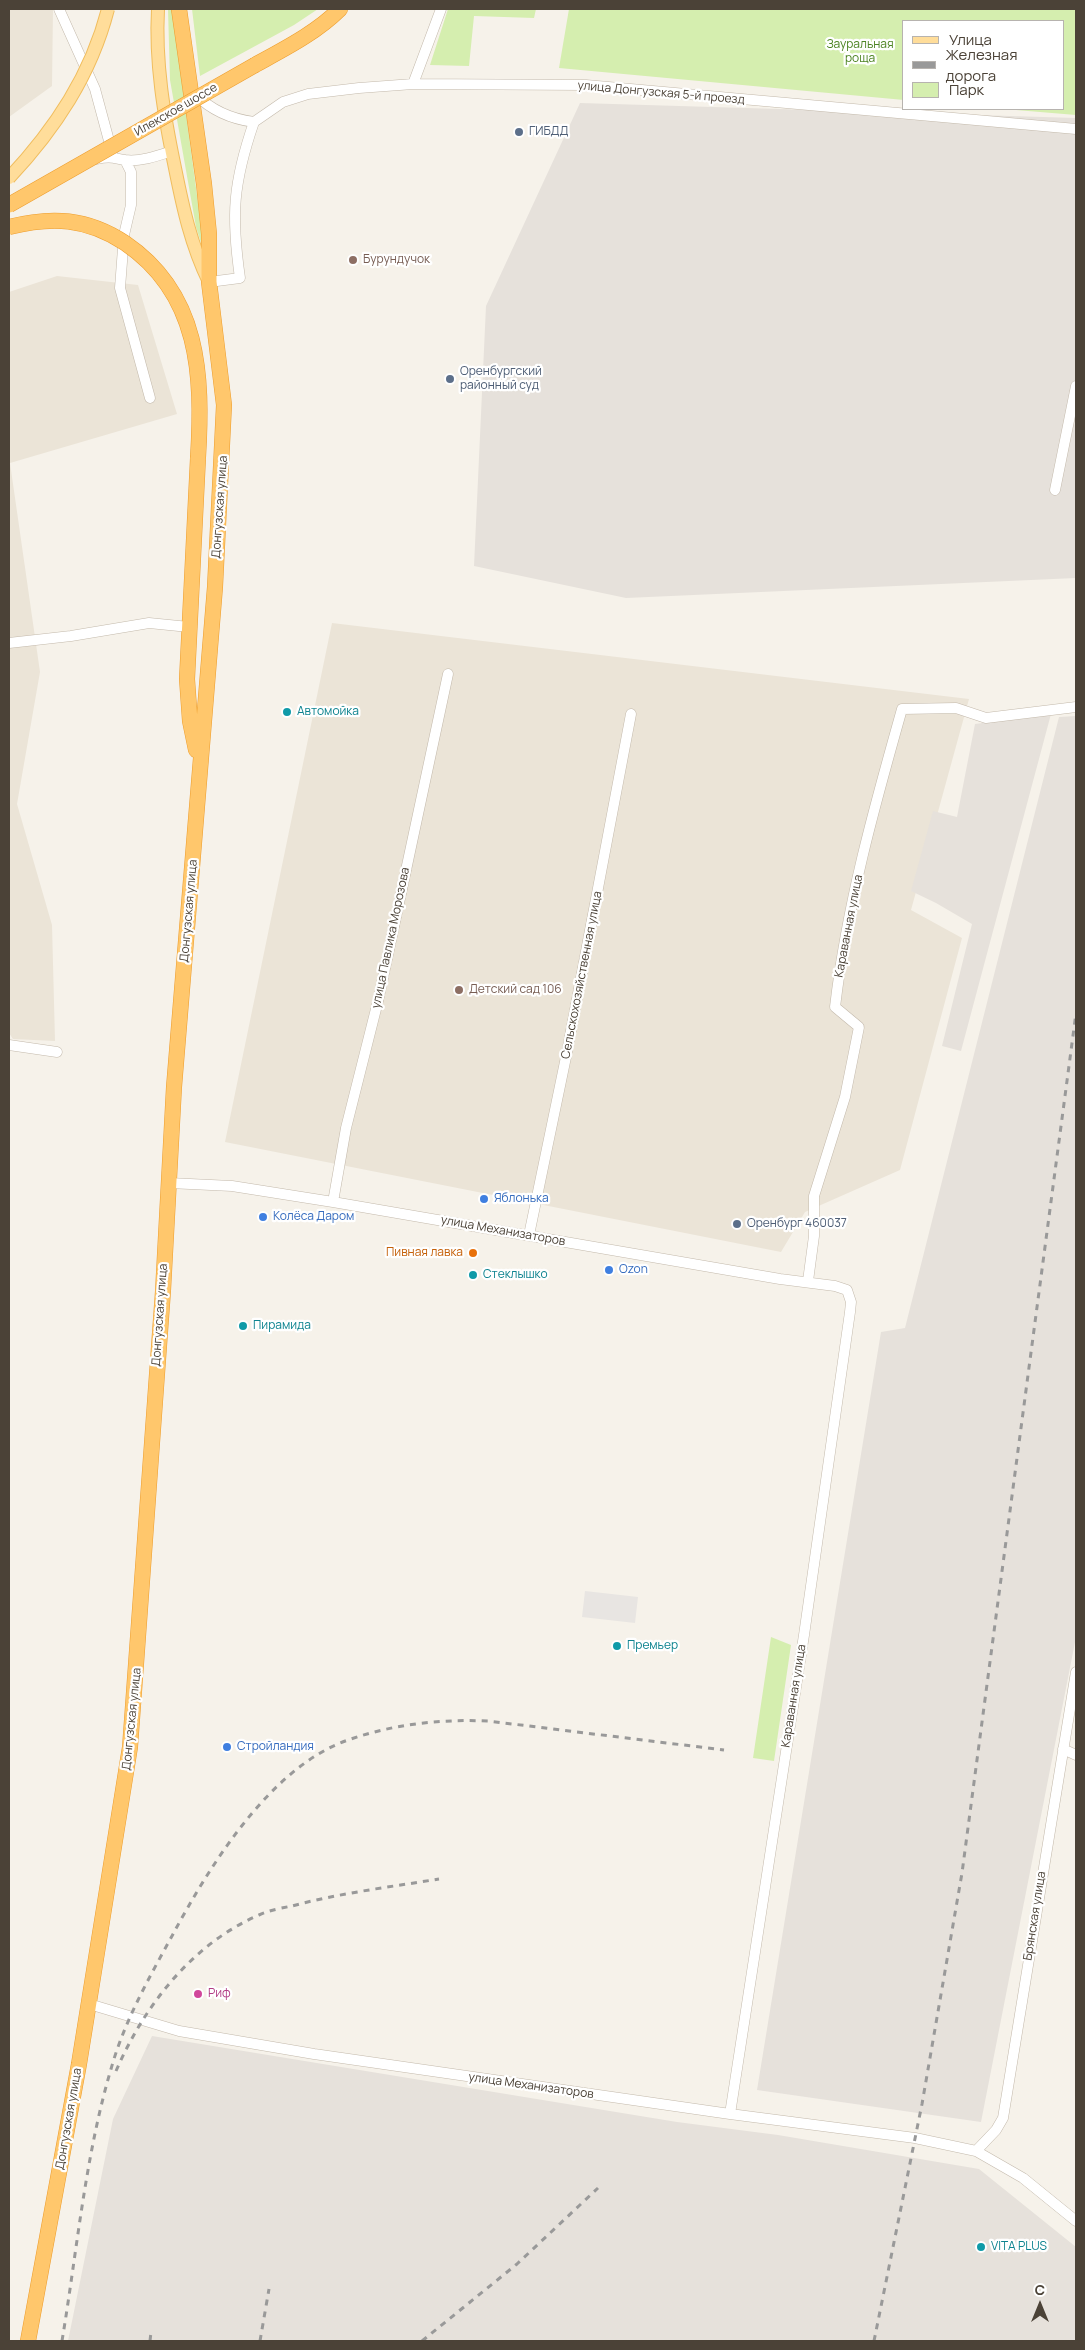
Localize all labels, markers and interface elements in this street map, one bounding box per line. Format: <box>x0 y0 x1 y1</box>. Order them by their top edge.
legend <box>902 20 1065 110</box>
text: Улица <box>949 29 992 50</box>
park label: Зауральная роща <box>826 38 894 66</box>
text: Железная дорога <box>946 44 1017 86</box>
street label: улица Донгузская 5-й проезд <box>577 79 745 107</box>
text: Парк <box>949 79 984 100</box>
street label: Илекское шоссе <box>132 80 220 140</box>
place label: ГИБДД <box>529 125 568 139</box>
marker: ГИБДД <box>513 126 525 138</box>
place label: Бурундучок <box>363 253 430 267</box>
marker: Бурундучок <box>347 254 359 266</box>
place label: Оренбургский районный суд <box>460 365 542 393</box>
marker: Оренбургский районный суд <box>444 373 456 385</box>
street label: Донгузская улица <box>209 455 231 559</box>
place label: Автомойка <box>297 705 359 719</box>
marker: Автомойка <box>281 706 293 718</box>
street label: Донгузская улица <box>177 859 201 963</box>
street label: улица Павлика Морозова <box>369 866 413 1010</box>
street label: Караванная улица <box>832 873 866 979</box>
street label: Сельскохозяйственная улица <box>559 890 605 1060</box>
place label: Детский сад 106 <box>469 983 562 997</box>
marker: Детский сад 106 <box>453 984 465 996</box>
place label: Яблонька <box>494 1192 549 1206</box>
marker: Яблонька <box>478 1193 490 1205</box>
place label: Колёса Даром <box>273 1210 354 1224</box>
marker: Колёса Даром <box>257 1211 269 1223</box>
street label: улица Механизаторов <box>440 1213 566 1249</box>
place label: Оренбург 460037 <box>747 1217 847 1231</box>
marker: Оренбург 460037 <box>731 1218 743 1230</box>
place label: Пивная лавка <box>386 1246 463 1260</box>
marker: Пивная лавка <box>467 1247 479 1259</box>
street label: Донгузская улица <box>149 1263 171 1367</box>
place label: Ozon <box>619 1263 648 1277</box>
marker: Ozon <box>603 1264 615 1276</box>
place label: Стеклышко <box>483 1268 547 1282</box>
marker: Стеклышко <box>467 1269 479 1281</box>
place label: Пирамида <box>253 1319 311 1333</box>
marker: Пирамида <box>237 1320 249 1332</box>
place label: Премьер <box>627 1639 678 1653</box>
marker: Премьер <box>611 1640 623 1652</box>
street label: Караванная улица <box>779 1643 809 1749</box>
street label: Донгузская улица <box>119 1667 145 1771</box>
place label: Стройландия <box>237 1740 314 1754</box>
marker: Стройландия <box>221 1741 233 1753</box>
street label: Брянская улица <box>1021 1870 1049 1962</box>
place label: Риф <box>208 1987 231 2001</box>
marker: Риф <box>192 1988 204 2000</box>
street label: Донгузская улица <box>53 2067 85 2171</box>
street label: улица Механизаторов <box>467 2070 595 2102</box>
place label: VITA PLUS <box>991 2240 1047 2254</box>
marker: VITA PLUS <box>975 2241 987 2253</box>
north arrow <box>1015 2280 1065 2330</box>
text: С <box>1035 2280 1045 2299</box>

